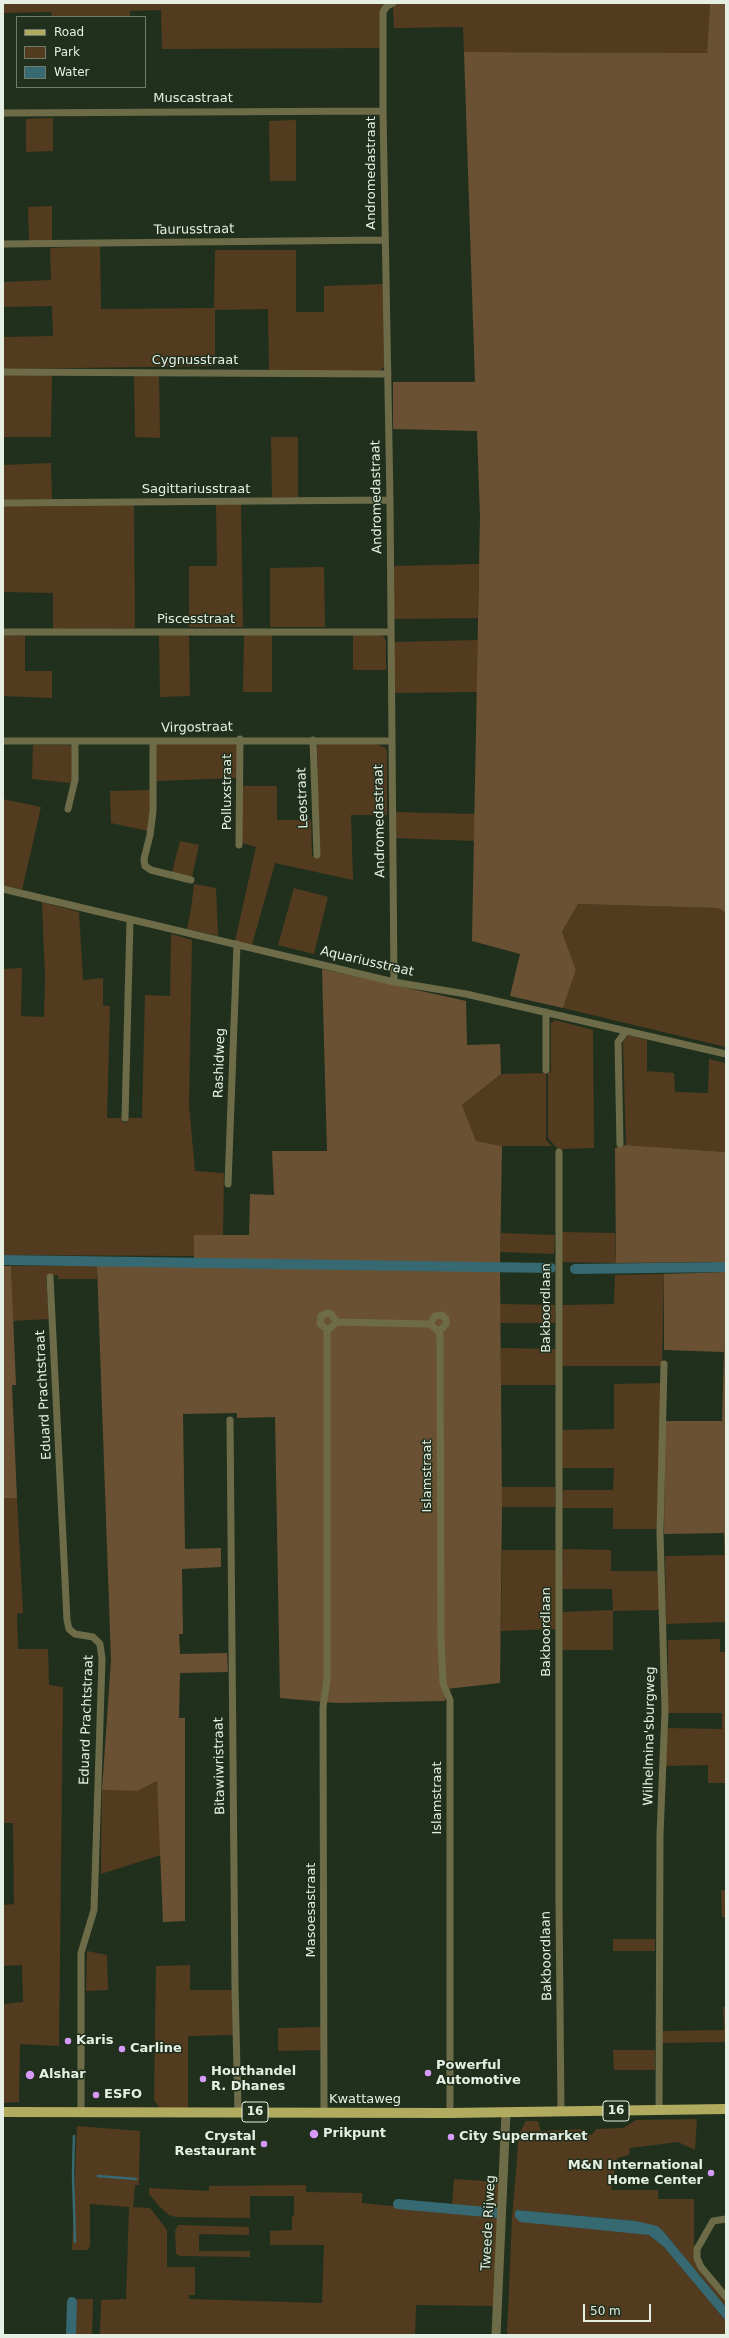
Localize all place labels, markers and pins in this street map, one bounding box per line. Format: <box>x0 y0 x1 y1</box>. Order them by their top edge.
place label: Karis <box>76 2033 113 2049</box>
marker: Karis <box>63 2036 73 2046</box>
place label: Carline <box>130 2041 182 2057</box>
marker: Carline <box>117 2044 127 2054</box>
place label: Powerful Automotive <box>436 2058 521 2089</box>
place label: Houthandel R. Dhanes <box>211 2064 296 2095</box>
place label: Alshar <box>39 2067 86 2083</box>
marker: Powerful Automotive <box>423 2068 433 2078</box>
marker: Alshar <box>24 2069 36 2081</box>
marker: Houthandel R. Dhanes <box>198 2074 208 2084</box>
place label: ESFO <box>104 2087 142 2103</box>
marker: ESFO <box>91 2090 101 2100</box>
place label: Prikpunt <box>323 2126 386 2142</box>
marker: Prikpunt <box>308 2128 320 2140</box>
place label: Crystal Restaurant <box>175 2129 256 2160</box>
place label: City Supermarket <box>459 2129 587 2145</box>
marker: City Supermarket <box>446 2132 456 2142</box>
marker: Crystal Restaurant <box>259 2139 269 2149</box>
place label: M&N International Home Center <box>568 2158 703 2189</box>
marker: M&N International Home Center <box>706 2168 716 2178</box>

